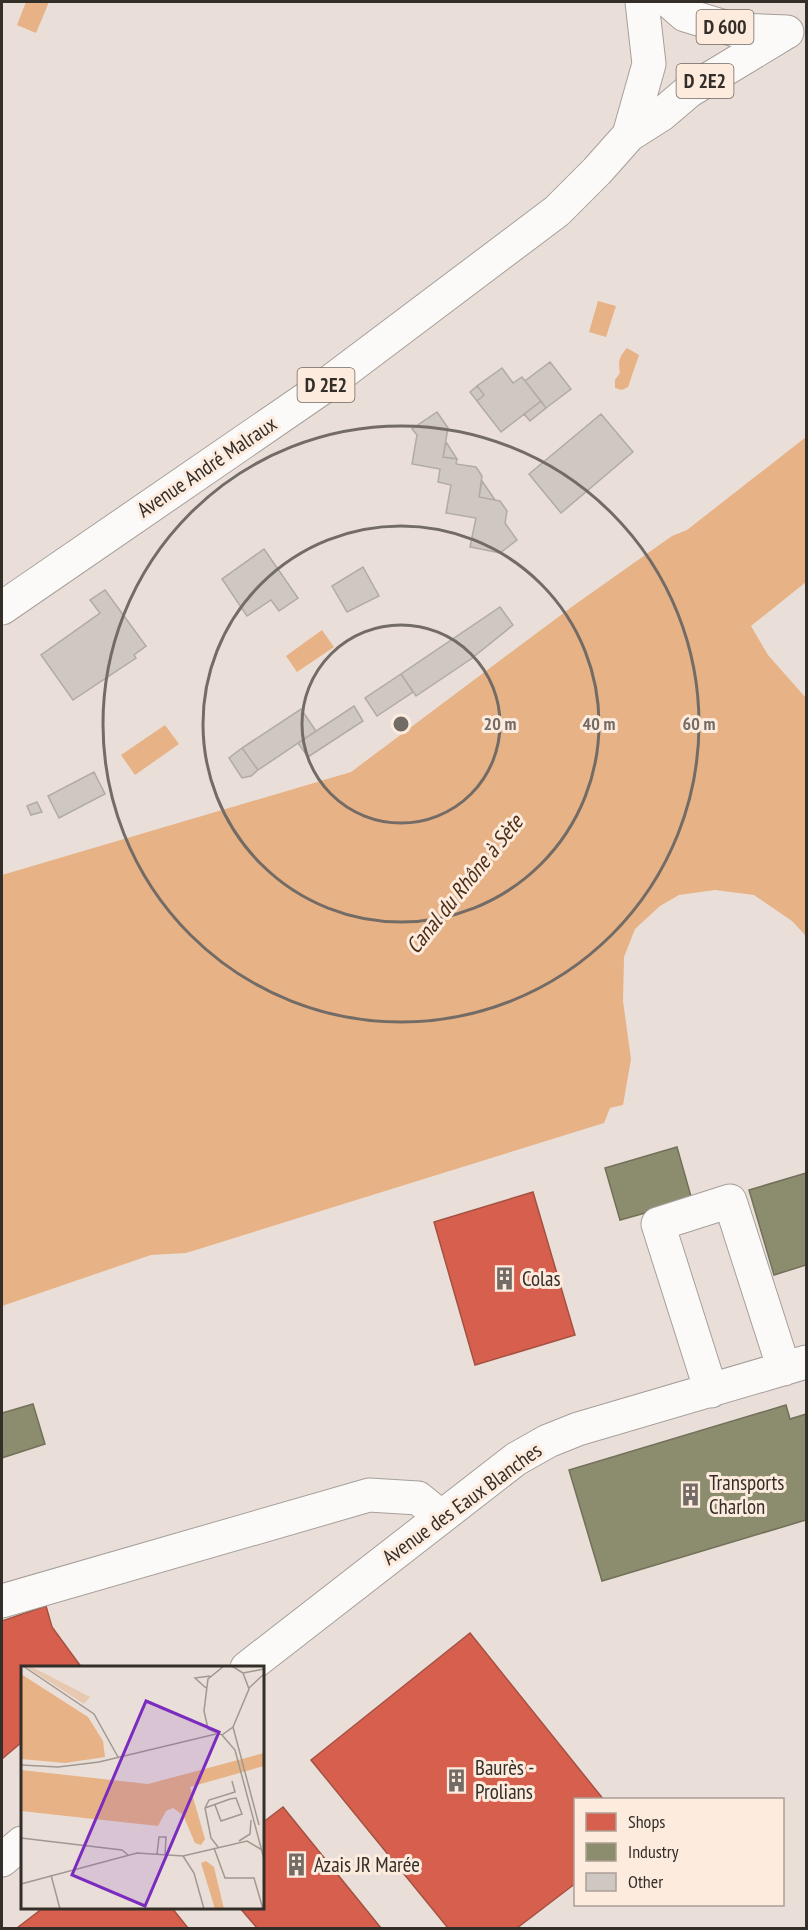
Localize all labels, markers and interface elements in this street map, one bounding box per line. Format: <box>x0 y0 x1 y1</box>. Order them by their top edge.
road number: D 600 <box>696 10 754 44</box>
road number: D 2E2 <box>676 64 734 98</box>
road number: D 2E2 <box>298 368 354 402</box>
street label: Avenue André Malraux <box>132 410 282 523</box>
text: 20 m <box>484 712 516 735</box>
text: 40 m <box>583 712 615 735</box>
text: 60 m <box>683 712 715 735</box>
centre of rings <box>391 714 411 734</box>
water label: Canal du Rhône à Sète <box>399 807 530 959</box>
place label: Colas <box>522 1265 561 1292</box>
building icon: Colas <box>491 1266 517 1292</box>
street label: Avenue des Eaux Blanches <box>377 1437 547 1571</box>
place label: Transports Charlon <box>709 1469 784 1520</box>
building icon: Transports Charlon <box>678 1482 704 1508</box>
inset map <box>21 1666 264 1909</box>
place label: Baurès - Prolians <box>475 1754 534 1805</box>
building icon: Baurès - Prolians <box>444 1767 470 1793</box>
legend <box>574 1798 784 1906</box>
text: Shops <box>628 1810 665 1833</box>
text: Industry <box>628 1840 679 1863</box>
place label: Azais JR Marée <box>314 1851 420 1878</box>
building icon: Azais JR Marée <box>283 1852 309 1878</box>
text: Other <box>628 1870 663 1893</box>

